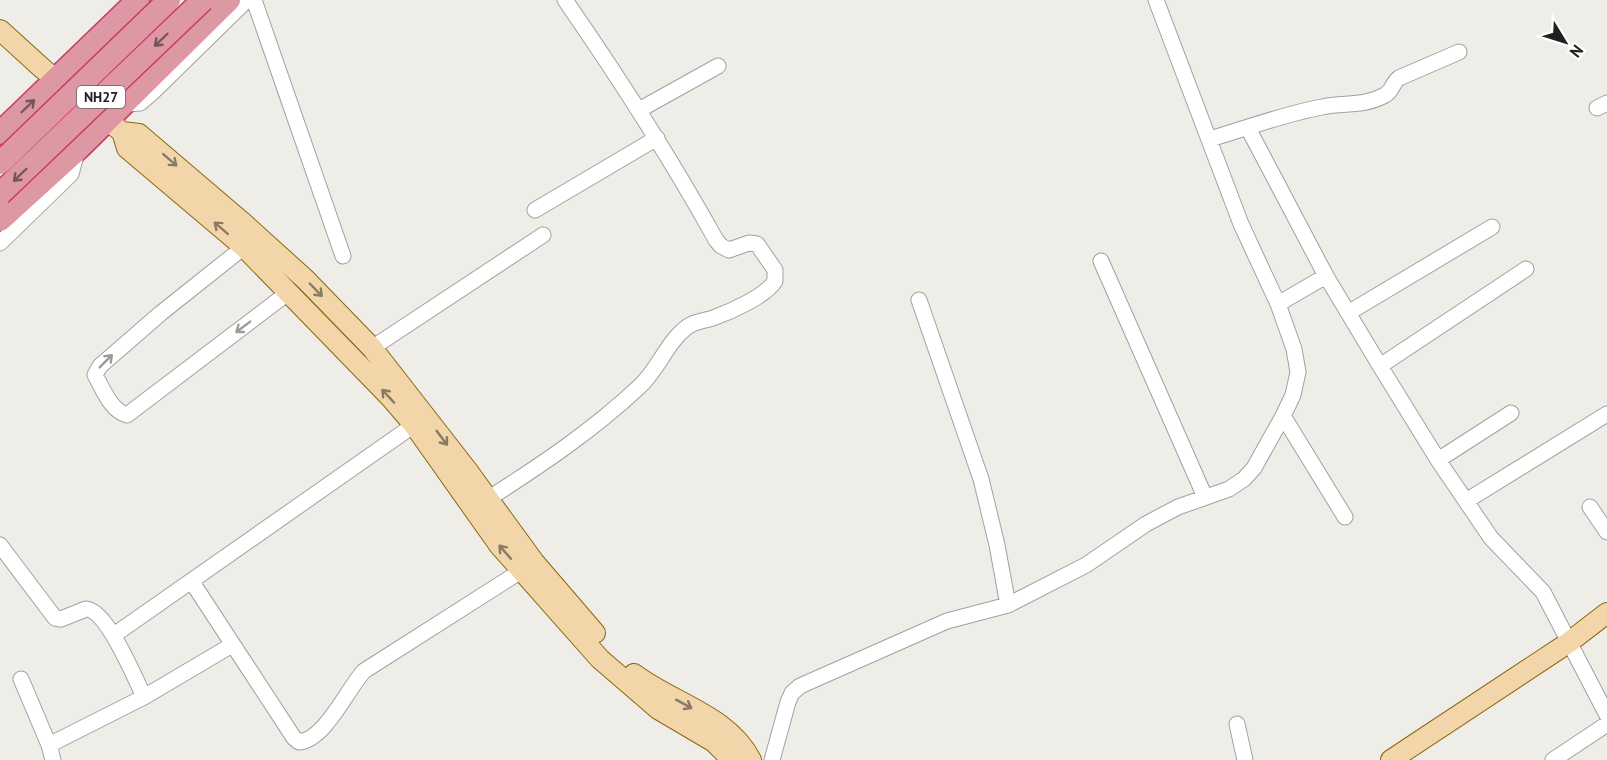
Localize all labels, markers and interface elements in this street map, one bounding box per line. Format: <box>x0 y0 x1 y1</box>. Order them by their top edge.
north arrow <box>1535 12 1595 72</box>
one-way arrow <box>153 33 168 48</box>
text: N <box>1566 41 1588 62</box>
road number: NH27 <box>77 86 125 108</box>
one-way arrow <box>20 99 35 113</box>
one-way arrow <box>162 153 177 167</box>
one-way arrow <box>12 168 27 182</box>
one-way arrow <box>214 221 229 235</box>
one-way arrow <box>308 283 323 298</box>
one-way arrow <box>235 321 251 334</box>
one-way arrow <box>99 354 114 369</box>
one-way arrow <box>381 388 395 403</box>
one-way arrow <box>436 430 449 446</box>
one-way arrow <box>498 545 512 560</box>
one-way arrow <box>675 699 692 711</box>

